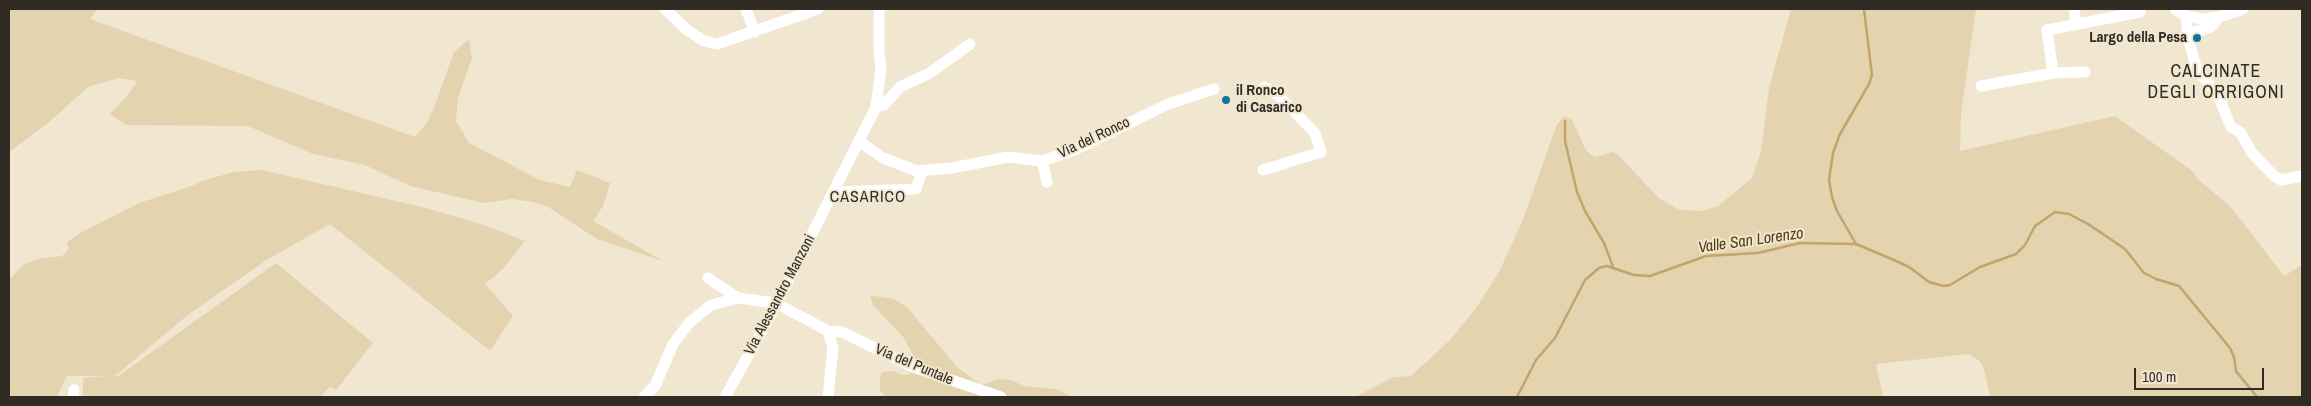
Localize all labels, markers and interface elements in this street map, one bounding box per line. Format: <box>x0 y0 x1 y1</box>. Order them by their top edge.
place label: Largo della Pesa <box>2089 29 2187 47</box>
marker: Largo della Pesa <box>2191 32 2203 44</box>
district label: CALCINATE DEGLI ORRIGONI <box>2146 61 2286 104</box>
place label: il Ronco di Casarico <box>1236 82 1302 117</box>
marker: il Ronco di Casarico <box>1220 94 1232 106</box>
street label: Via del Ronco <box>1055 114 1133 162</box>
district label: CASARICO <box>829 188 907 208</box>
water label: Valle San Lorenzo <box>1697 224 1805 258</box>
street label: Via Alessandro Manzoni <box>741 232 819 358</box>
street label: Via del Puntale <box>872 340 956 390</box>
scale bar <box>2136 358 2266 390</box>
text: 100 m <box>2142 366 2176 387</box>

